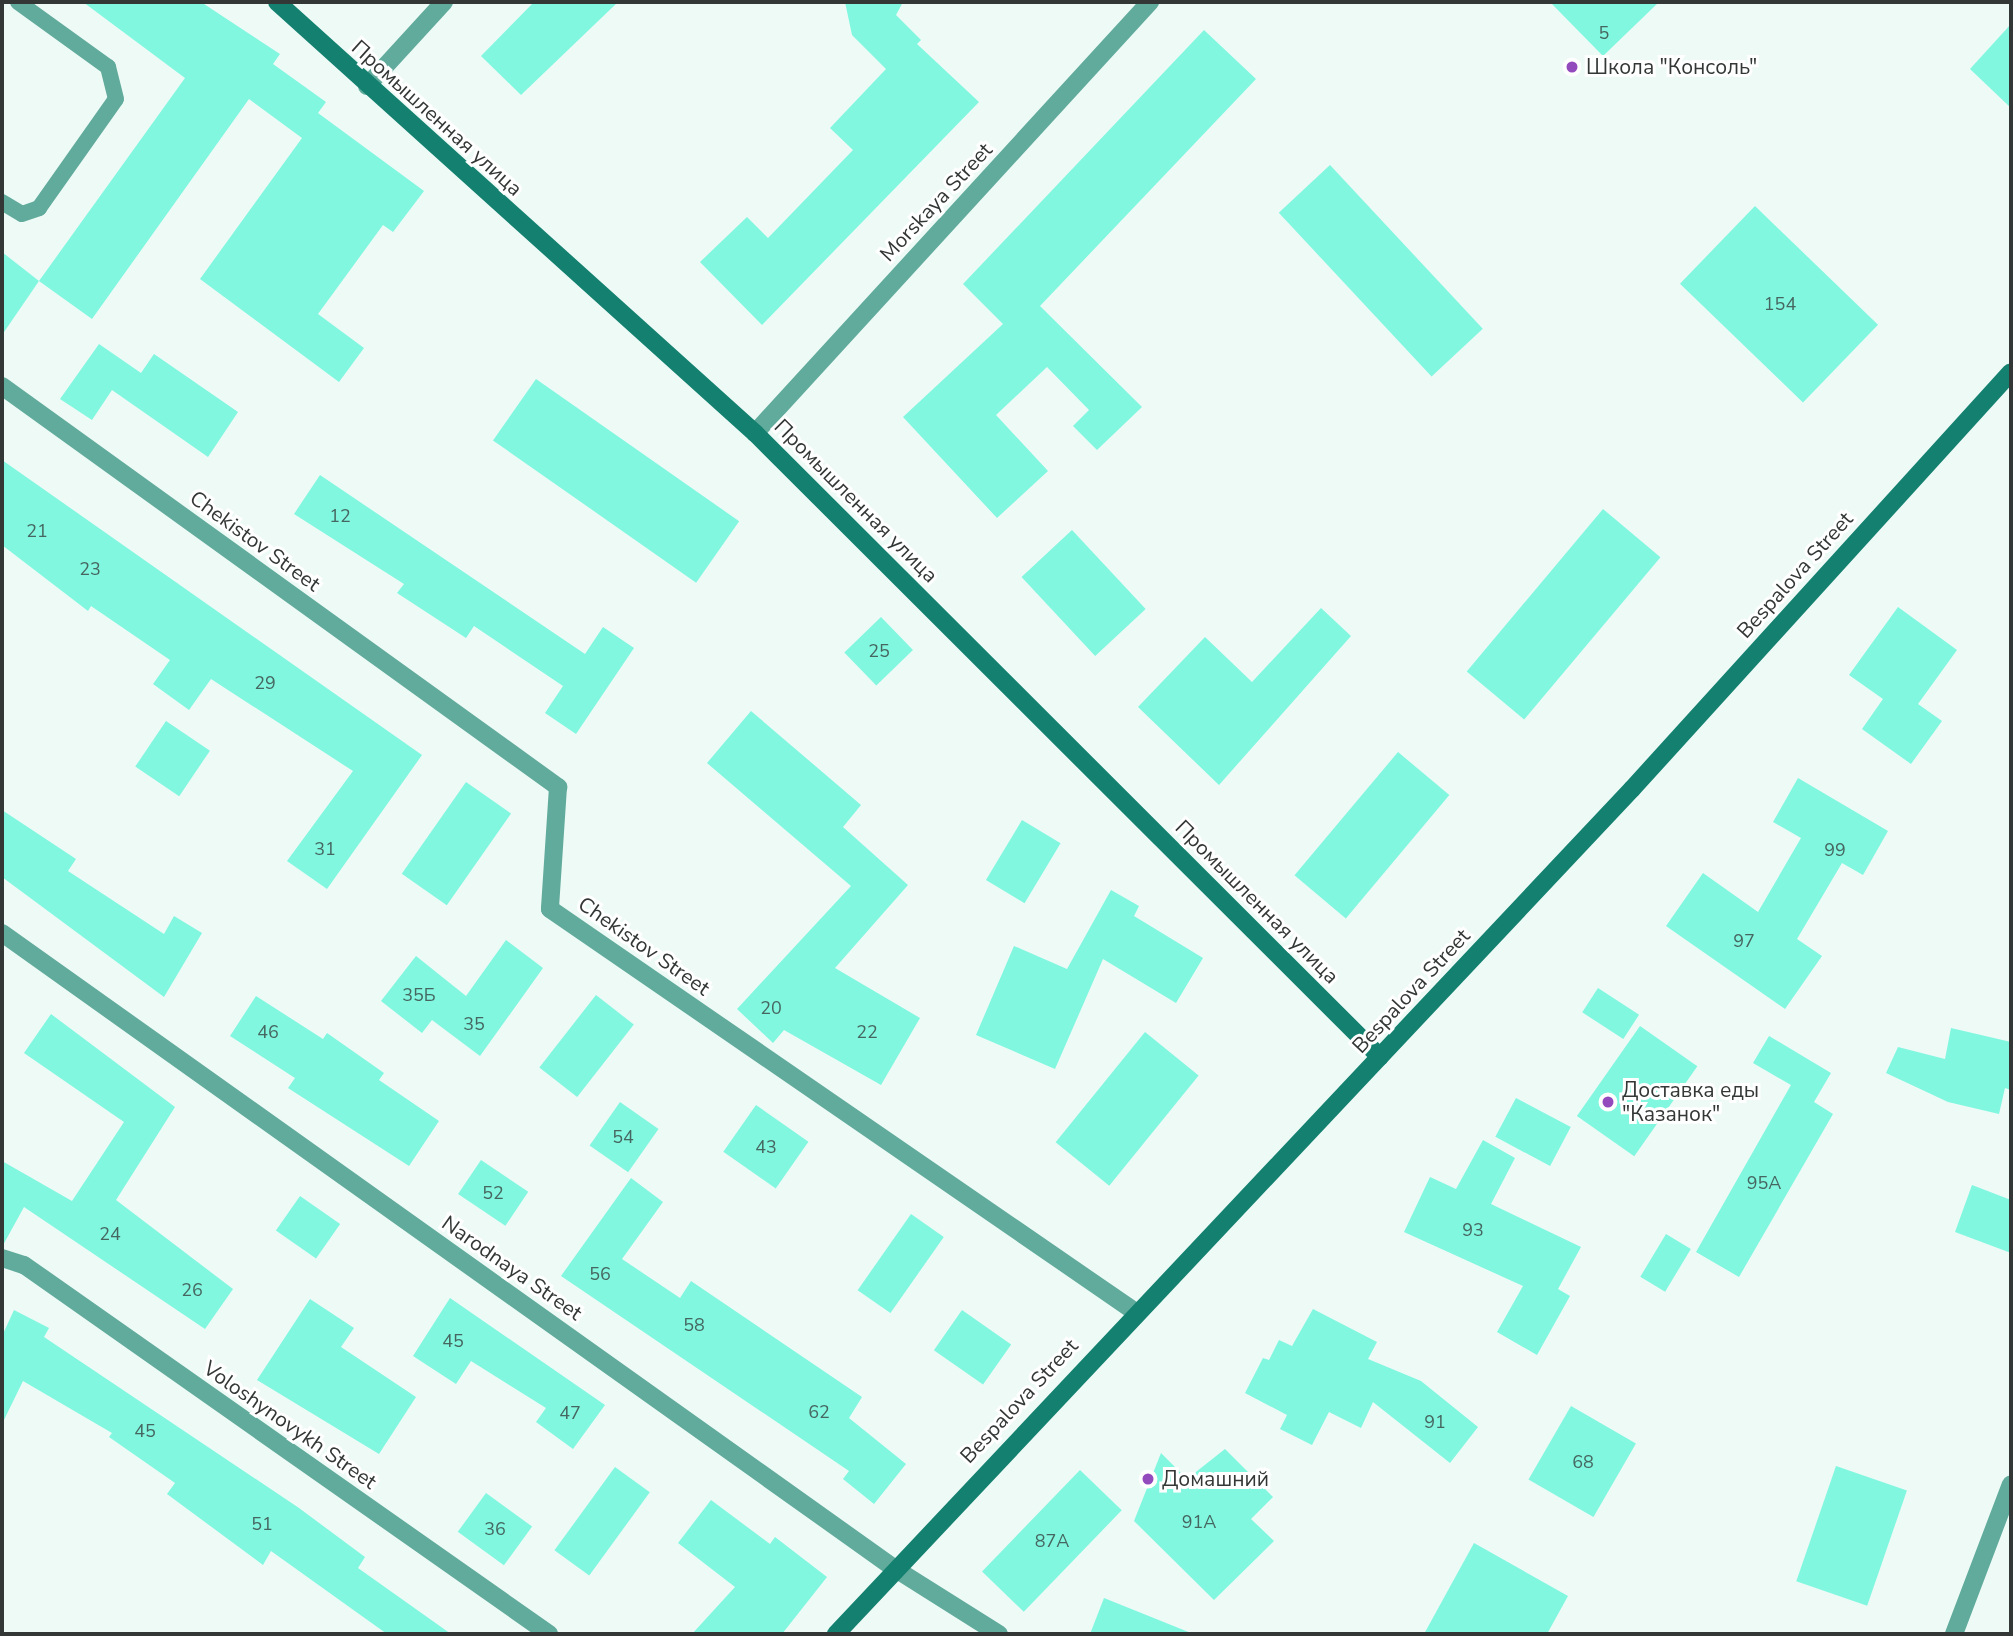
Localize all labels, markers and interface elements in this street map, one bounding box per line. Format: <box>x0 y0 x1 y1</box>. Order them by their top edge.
house number: 5 <box>1599 22 1609 44</box>
street label: Промышленная улица <box>347 35 527 201</box>
place label: Школа "Консоль" <box>1586 54 1757 80</box>
marker: Школа "Консоль" <box>1564 59 1580 75</box>
street label: Morskaya Street <box>875 137 997 267</box>
house number: 154 <box>1764 293 1796 315</box>
street label: Промышленная улица <box>769 414 943 588</box>
street label: Chekistov Street <box>185 485 325 597</box>
house number: 12 <box>329 505 351 527</box>
street label: Bespalova Street <box>1732 507 1858 643</box>
house number: 21 <box>26 520 48 542</box>
house number: 23 <box>79 558 101 580</box>
house number: 25 <box>868 640 890 662</box>
house number: 29 <box>254 672 276 694</box>
street label: Промышленная улица <box>1170 815 1344 989</box>
house number: 31 <box>314 838 336 860</box>
house number: 99 <box>1824 839 1846 861</box>
street label: Chekistov Street <box>573 891 715 1001</box>
street label: Bespalova Street <box>1347 924 1475 1058</box>
house number: 97 <box>1733 930 1755 952</box>
house number: 35Б <box>402 984 436 1006</box>
house number: 20 <box>760 997 782 1019</box>
house number: 35 <box>463 1013 485 1035</box>
house number: 46 <box>257 1021 279 1043</box>
house number: 22 <box>856 1021 878 1043</box>
place label: Доставка еды "Казанок" <box>1622 1077 1759 1127</box>
marker: Доставка еды "Казанок" <box>1600 1094 1616 1110</box>
house number: 54 <box>612 1126 634 1148</box>
house number: 43 <box>755 1136 777 1158</box>
house number: 95А <box>1747 1172 1781 1194</box>
house number: 52 <box>482 1182 504 1204</box>
street label: Narodnaya Street <box>437 1210 587 1326</box>
house number: 93 <box>1462 1219 1484 1241</box>
house number: 24 <box>99 1223 121 1245</box>
house number: 56 <box>589 1263 611 1285</box>
house number: 26 <box>181 1279 203 1301</box>
house number: 58 <box>683 1314 705 1336</box>
house number: 45 <box>442 1330 464 1352</box>
street label: Bespalova Street <box>955 1334 1083 1468</box>
street label: Voloshynovykh Street <box>198 1356 382 1494</box>
house number: 62 <box>808 1401 830 1423</box>
house number: 47 <box>559 1402 581 1424</box>
house number: 91 <box>1424 1411 1446 1433</box>
house number: 45 <box>134 1420 156 1442</box>
house number: 68 <box>1572 1451 1594 1473</box>
place label: Домашний <box>1162 1466 1269 1492</box>
marker: Домашний <box>1140 1471 1156 1487</box>
house number: 91А <box>1182 1511 1216 1533</box>
house number: 51 <box>251 1513 273 1535</box>
house number: 36 <box>484 1518 506 1540</box>
house number: 87А <box>1035 1530 1069 1552</box>

